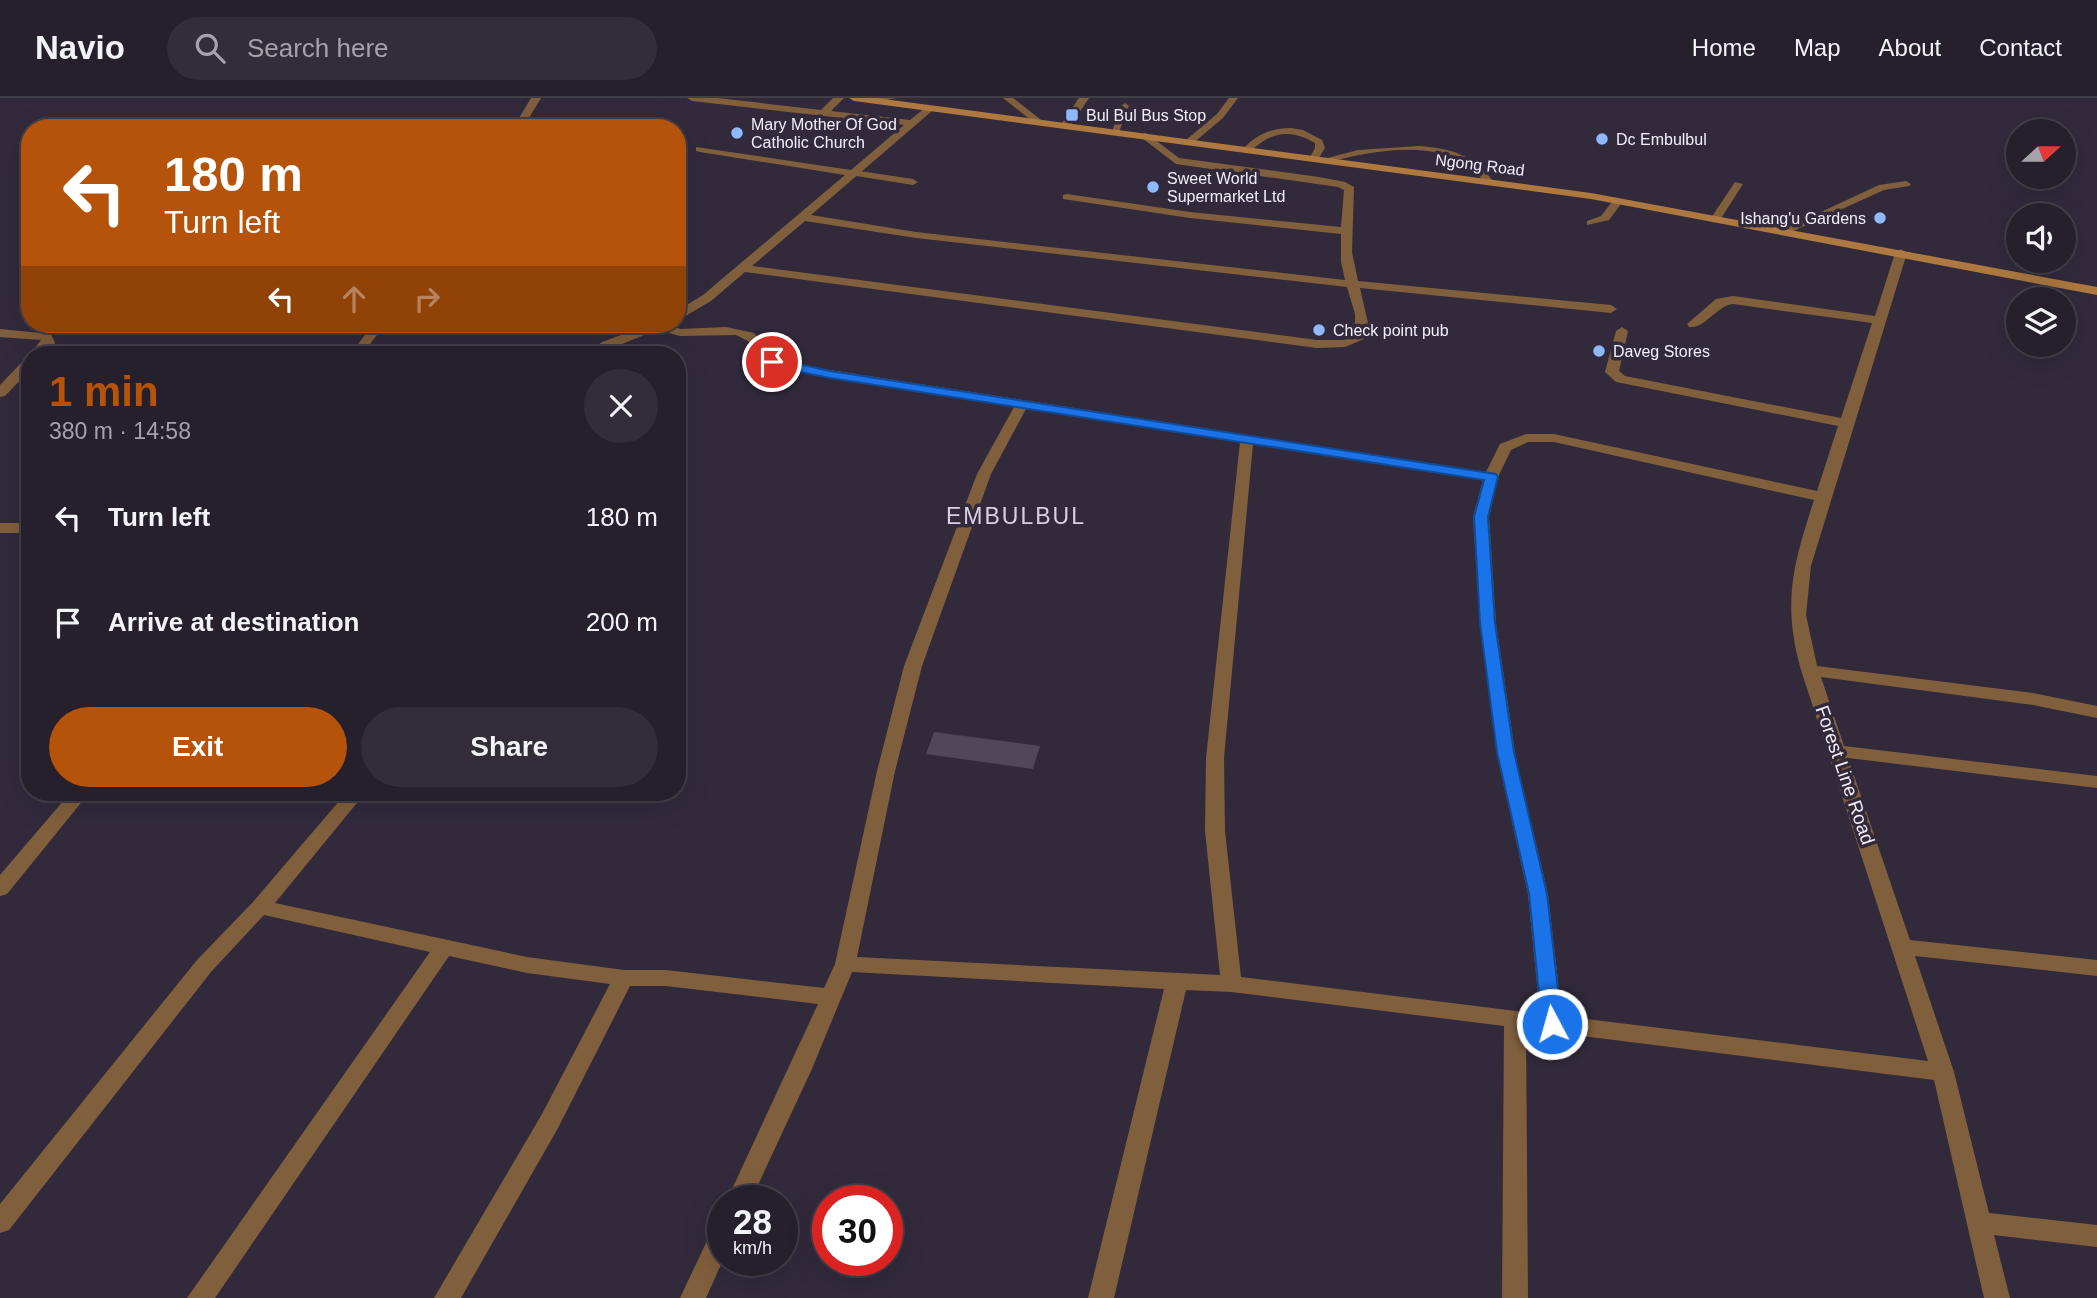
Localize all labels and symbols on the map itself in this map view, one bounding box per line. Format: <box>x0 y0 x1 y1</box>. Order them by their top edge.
marker: Bul Bul Bus Stop <box>1064 107 1080 123</box>
place label: Bul Bul Bus Stop <box>1086 107 1206 124</box>
place label: Mary Mother Of God Catholic Church <box>751 116 897 151</box>
north arrow <box>2006 119 2076 189</box>
marker: Mary Mother Of God Catholic Church <box>729 125 745 141</box>
marker: Dc Embulbul <box>1594 131 1610 147</box>
place label: Dc Embulbul <box>1616 131 1707 148</box>
street label: Ngong Road <box>1434 151 1526 179</box>
place label: Sweet World Supermarket Ltd <box>1167 170 1285 205</box>
marker: Sweet World Supermarket Ltd <box>1145 179 1161 195</box>
place label: Ishang'u Gardens <box>1740 210 1866 227</box>
marker: Ishang'u Gardens <box>1872 210 1888 226</box>
marker: Check point pub <box>1311 322 1327 338</box>
place label: Check point pub <box>1333 322 1449 339</box>
pin <box>742 332 802 392</box>
marker: Daveg Stores <box>1591 343 1607 359</box>
place label: Daveg Stores <box>1613 343 1710 360</box>
district label: EMBULBUL <box>946 503 1086 529</box>
street label: Forest Line Road <box>1811 703 1879 847</box>
position arrow <box>1515 987 1589 1061</box>
speed limit sign: 30 <box>812 1185 903 1276</box>

